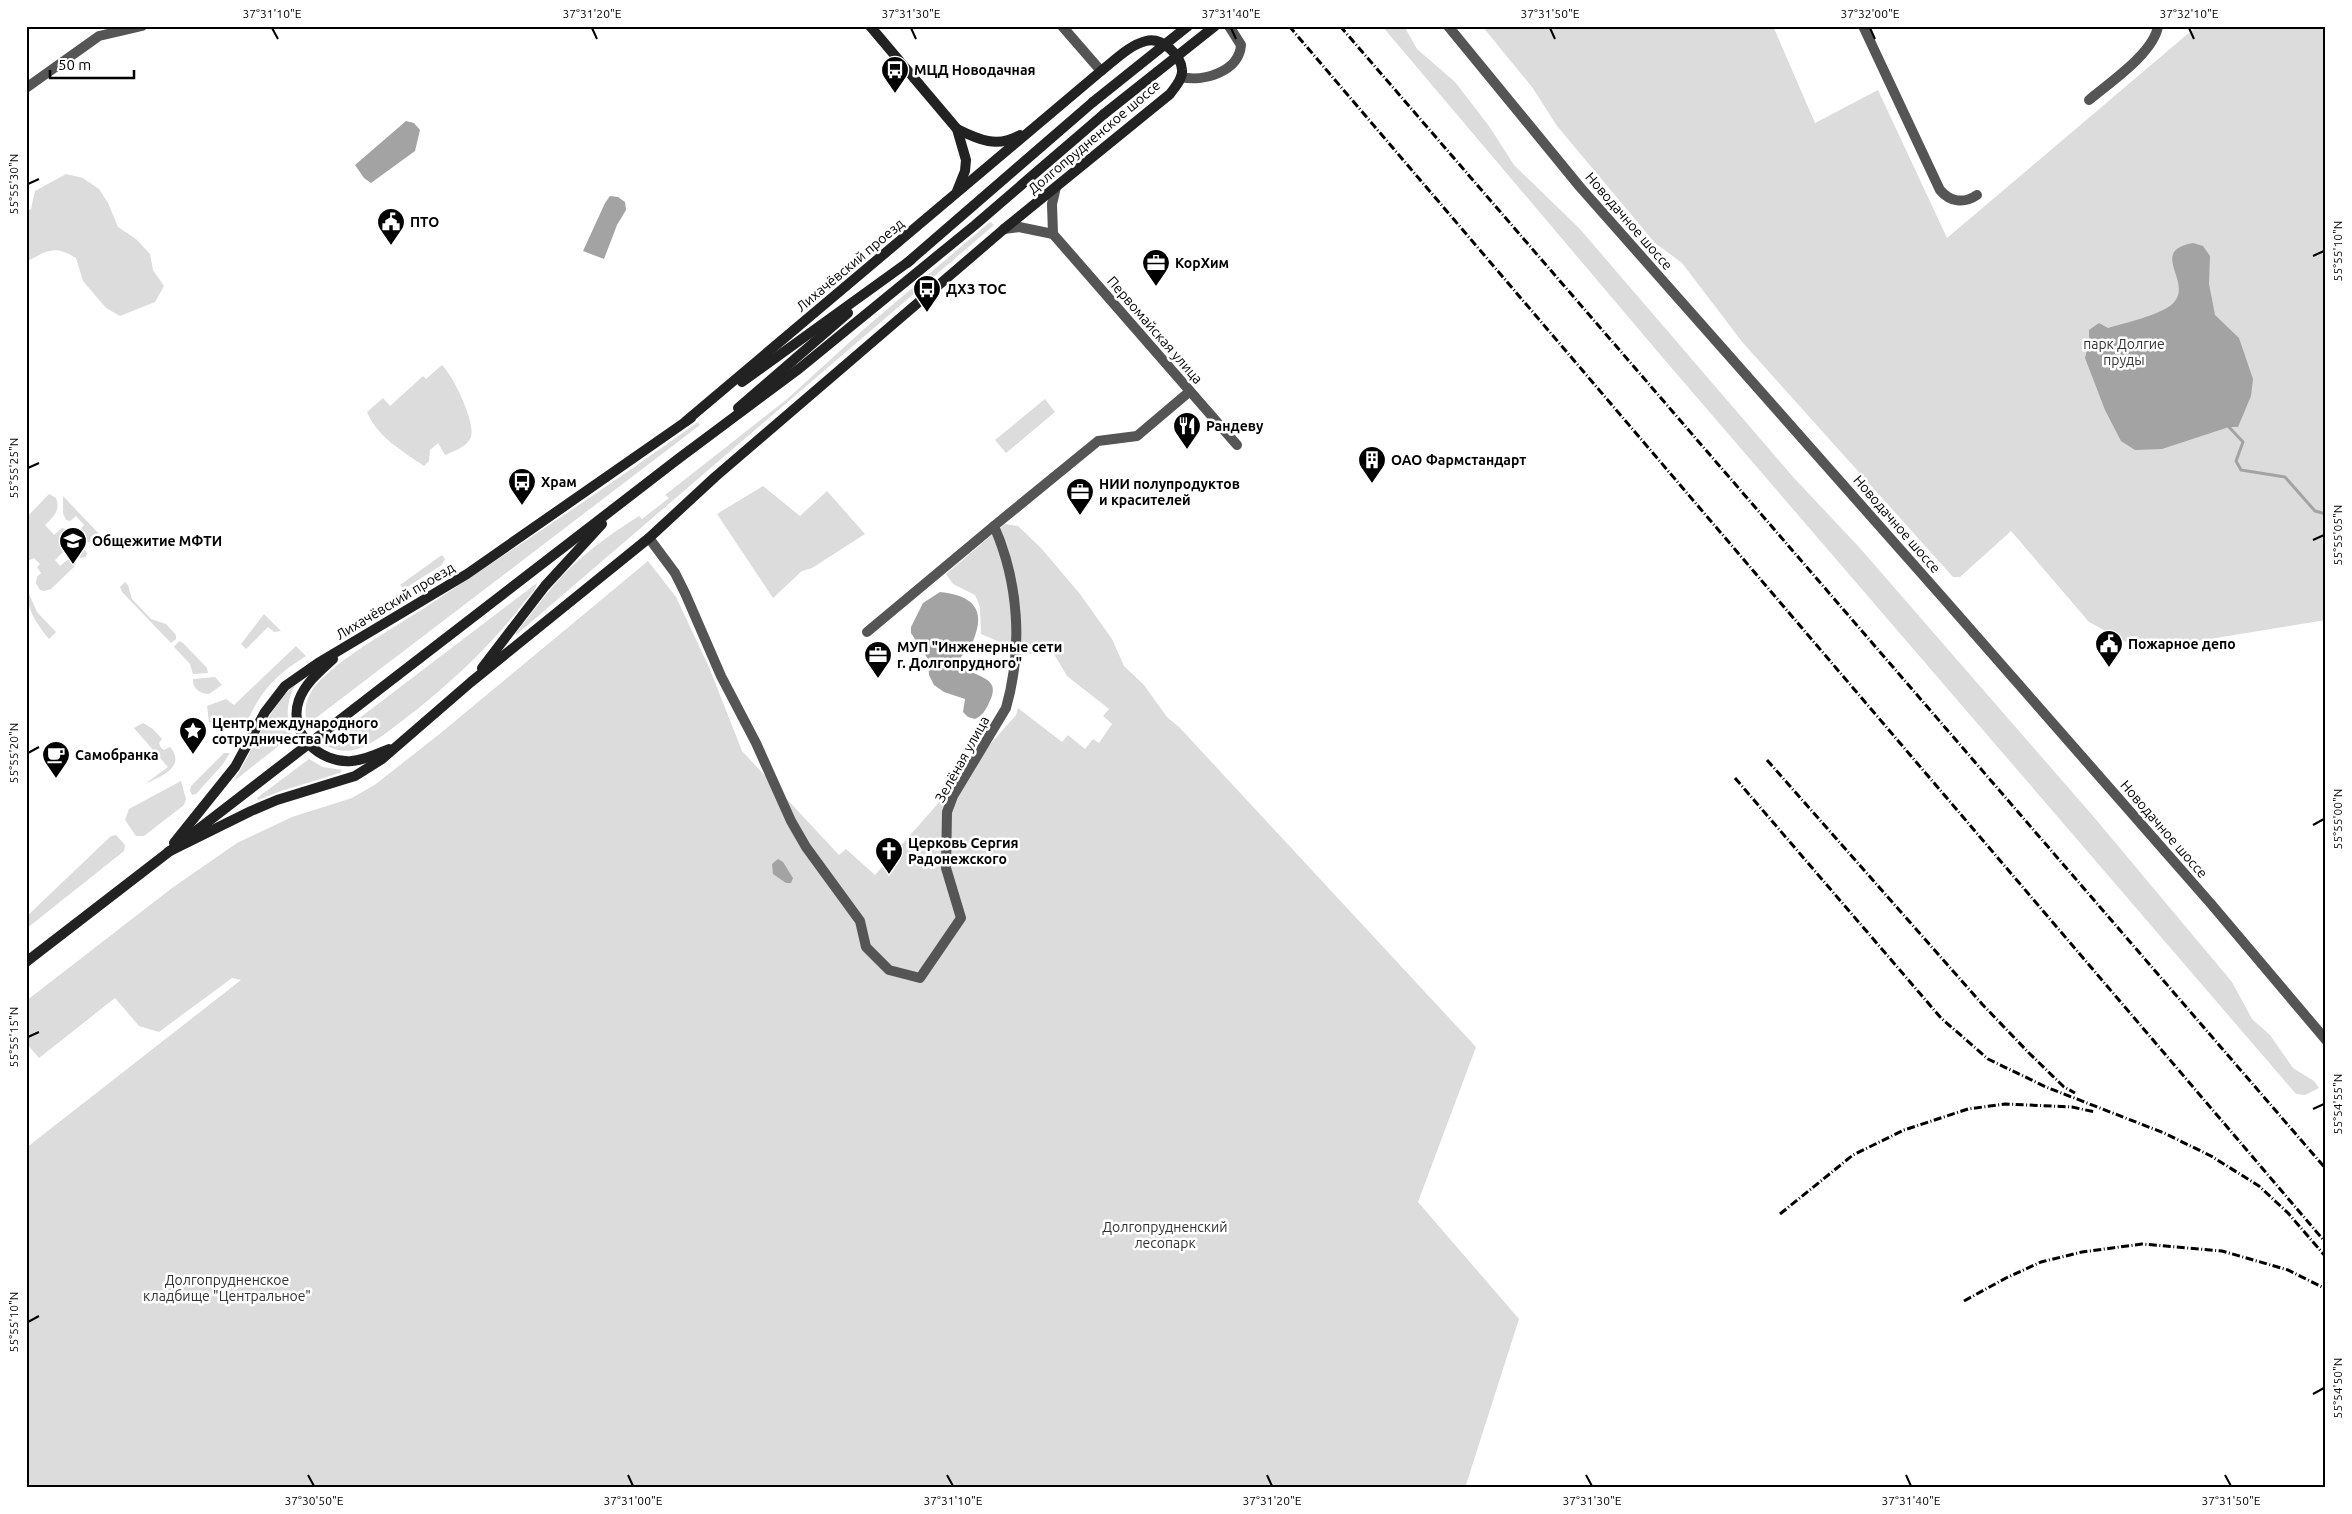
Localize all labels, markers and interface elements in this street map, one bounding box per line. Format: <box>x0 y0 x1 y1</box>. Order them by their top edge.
text: 37°31'10"E <box>243 7 302 20</box>
text: 37°31'20"E <box>563 7 622 20</box>
text: 37°31'30"E <box>882 7 941 20</box>
text: 37°31'40"E <box>1202 7 1261 20</box>
text: 37°31'50"E <box>1521 7 1580 20</box>
text: 37°32'00"E <box>1841 7 1900 20</box>
text: 37°32'10"E <box>2160 7 2219 20</box>
scale bar <box>50 48 134 80</box>
bus stop icon: МЦД Новодачная <box>880 55 910 94</box>
text: 50 m <box>58 56 91 73</box>
place label: МЦД Новодачная <box>914 62 1036 78</box>
street label: Долгопрудненское шоссе <box>1025 77 1163 197</box>
text: 55°55'30"N <box>7 154 20 214</box>
street label: Новодачное шоссе <box>1582 169 1676 273</box>
public building icon: ПТО <box>376 207 406 246</box>
place label: ПТО <box>410 214 439 230</box>
street label: Лихачёвский проезд <box>793 215 907 315</box>
text: 55°55'10"N <box>2331 221 2344 281</box>
office icon: КорХим <box>1141 248 1171 287</box>
place label: КорХим <box>1175 255 1229 271</box>
street label: Первомайская улица <box>1104 273 1206 387</box>
bus stop icon: ДХЗ ТОС <box>912 274 942 313</box>
place label: ДХЗ ТОС <box>946 281 1006 297</box>
park label: парк Долгие пруды <box>2083 336 2165 368</box>
restaurant icon: Рандеву <box>1172 411 1202 450</box>
place label: Рандеву <box>1206 418 1264 434</box>
text: 55°55'25"N <box>7 438 20 498</box>
building icon: ОАО Фармстандарт <box>1357 445 1387 484</box>
place label: ОАО Фармстандарт <box>1391 452 1526 468</box>
bus stop icon: Храм <box>507 467 537 506</box>
street label: Новодачное шоссе <box>1850 472 1944 576</box>
place label: Храм <box>541 474 577 490</box>
place label: НИИ полупродуктов и красителей <box>1099 476 1240 508</box>
office icon: НИИ полупродуктов и красителей <box>1065 477 1095 516</box>
text: 55°55'05"N <box>2331 505 2344 565</box>
school or university icon: Общежитие МФТИ <box>58 526 88 565</box>
place label: Общежитие МФТИ <box>92 533 222 549</box>
street label: Лихачёвский проезд <box>333 559 457 643</box>
public building icon: Пожарное депо <box>2094 629 2124 668</box>
place label: Пожарное депо <box>2128 636 2236 652</box>
place label: МУП "Инженерные сети г. Долгопрудного" <box>897 639 1062 671</box>
office icon: МУП "Инженерные сети г. Долгопрудного" <box>863 640 893 679</box>
street label: Зелёная улица <box>932 713 992 805</box>
place label: Центр международного сотрудничества МФТИ <box>212 715 378 747</box>
place icon: Центр международного сотрудничества МФТИ <box>178 716 208 755</box>
text: 55°55'20"N <box>7 723 20 783</box>
cafe icon: Самобранка <box>41 740 71 779</box>
place label: Самобранка <box>75 747 159 763</box>
street label: Новодачное шоссе <box>2117 777 2211 881</box>
text: 55°55'00"N <box>2331 789 2344 849</box>
place label: Церковь Сергия Радонежского <box>908 835 1019 867</box>
church icon: Церковь Сергия Радонежского <box>874 836 904 875</box>
text: 55°55'15"N <box>7 1007 20 1067</box>
text: 55°54'55"N <box>2331 1074 2344 1134</box>
park label: Долгопрудненский лесопарк <box>1102 1219 1228 1251</box>
park label: Долгопрудненское кладбище "Центральное" <box>143 1272 311 1304</box>
text: 55°55'10"N <box>7 1292 20 1352</box>
text: 55°54'50"N <box>2331 1358 2344 1418</box>
text: 37°30'50"E <box>285 1494 344 1507</box>
text: 37°31'00"E <box>604 1494 663 1507</box>
text: 37°31'10"E <box>924 1494 983 1507</box>
text: 37°31'20"E <box>1243 1494 1302 1507</box>
text: 37°31'30"E <box>1563 1494 1622 1507</box>
text: 37°31'40"E <box>1882 1494 1941 1507</box>
text: 37°31'50"E <box>2202 1494 2261 1507</box>

